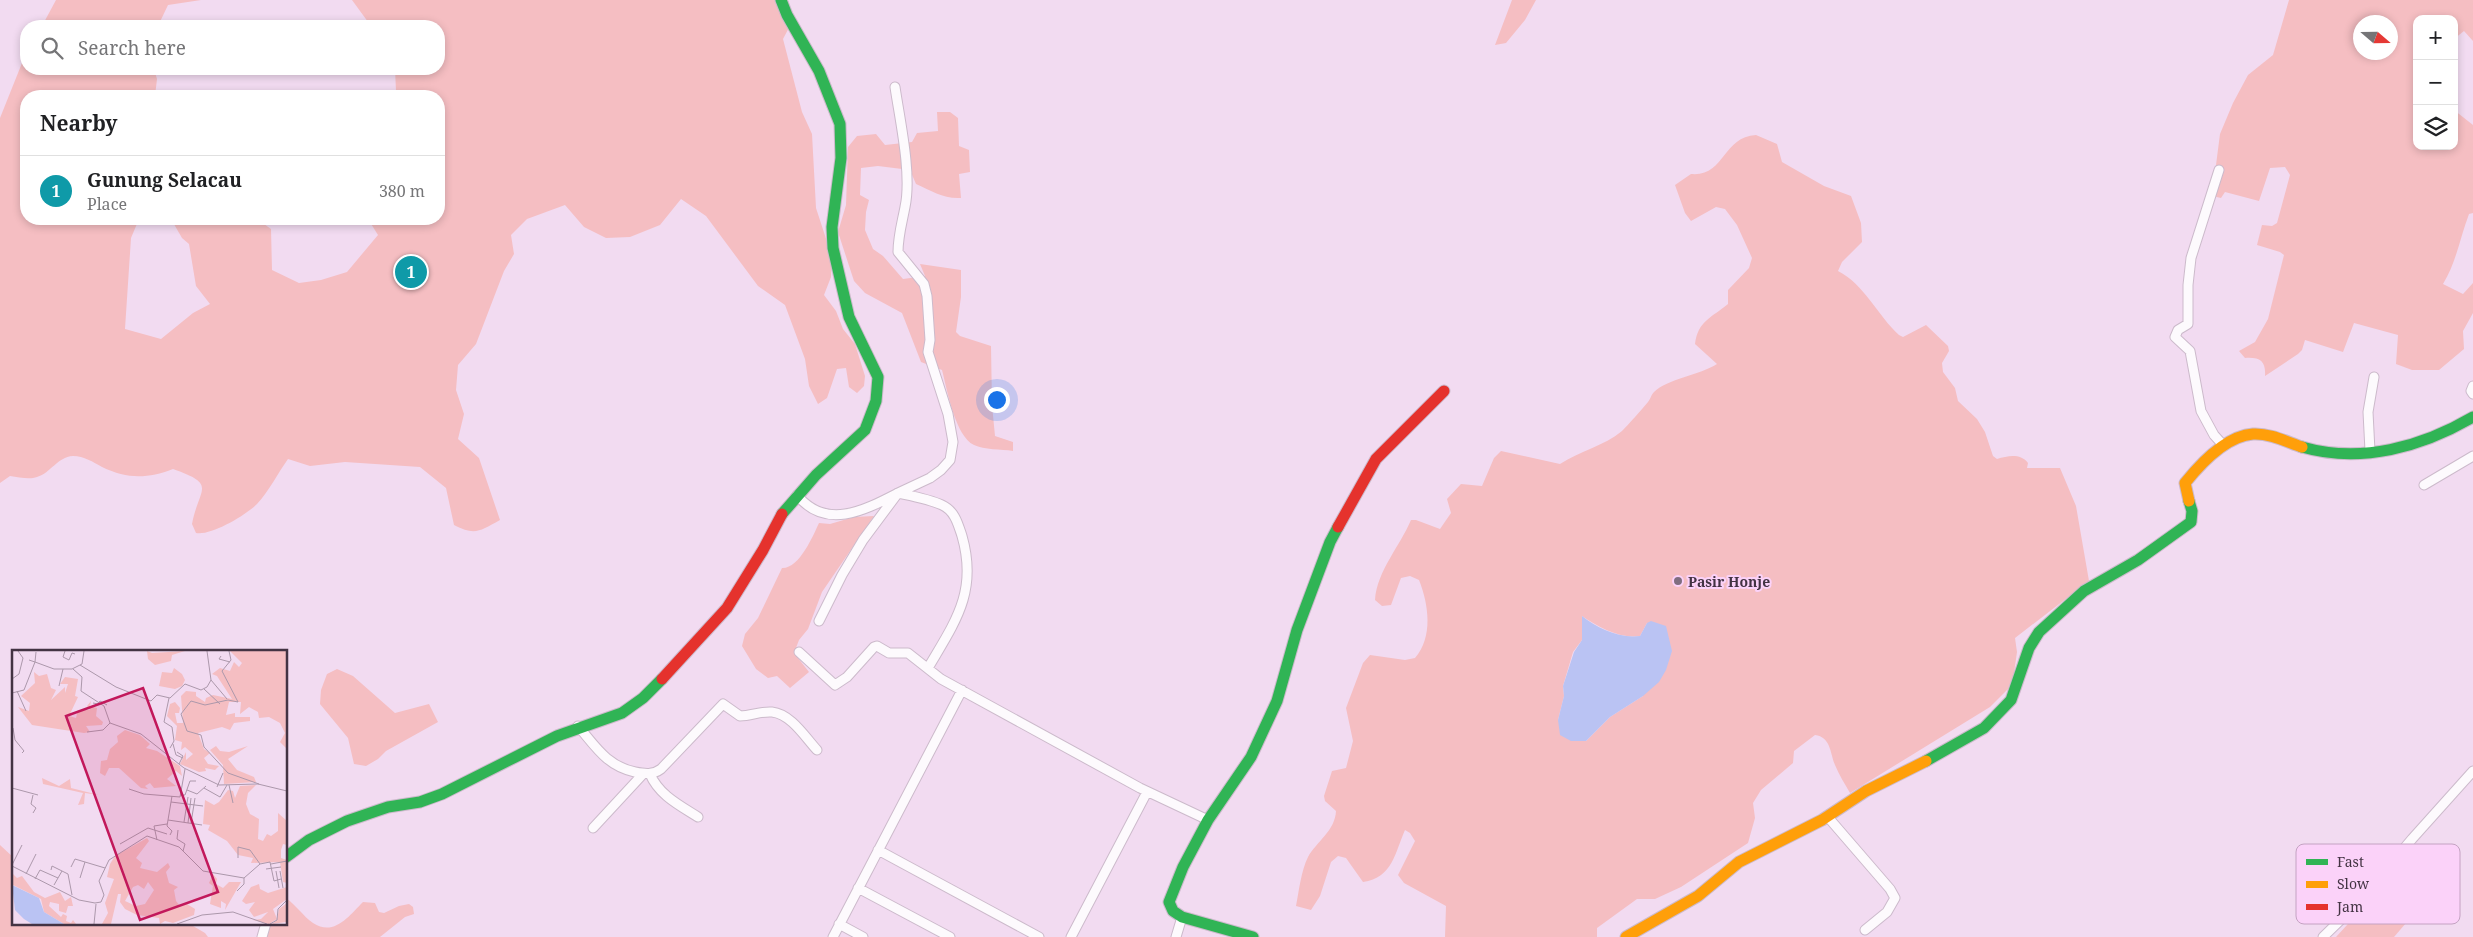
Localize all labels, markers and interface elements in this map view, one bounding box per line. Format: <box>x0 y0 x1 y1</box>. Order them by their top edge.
north arrow <box>2353 15 2398 60</box>
map controls <box>2413 15 2458 150</box>
button: + <box>2413 15 2458 60</box>
search box <box>20 20 445 75</box>
icon: search <box>38 34 66 62</box>
text: Search here <box>78 35 186 61</box>
button: − <box>2413 60 2458 105</box>
button: layers <box>2413 105 2458 150</box>
text: Nearby <box>40 109 118 137</box>
text: Gunung Selacau <box>87 167 242 193</box>
text: 1 <box>51 180 61 202</box>
text: 380 m <box>379 180 425 202</box>
text: Place <box>87 193 127 215</box>
pin: 1 <box>395 253 427 291</box>
your location <box>984 387 1010 413</box>
place label: Pasir Honje <box>1688 572 1770 591</box>
marker: Pasir Honje <box>1672 575 1684 587</box>
inset map <box>12 650 288 924</box>
legend <box>2296 844 2460 924</box>
text: Fast <box>2337 852 2364 871</box>
text: Slow <box>2337 874 2370 893</box>
text: Jam <box>2336 897 2363 916</box>

